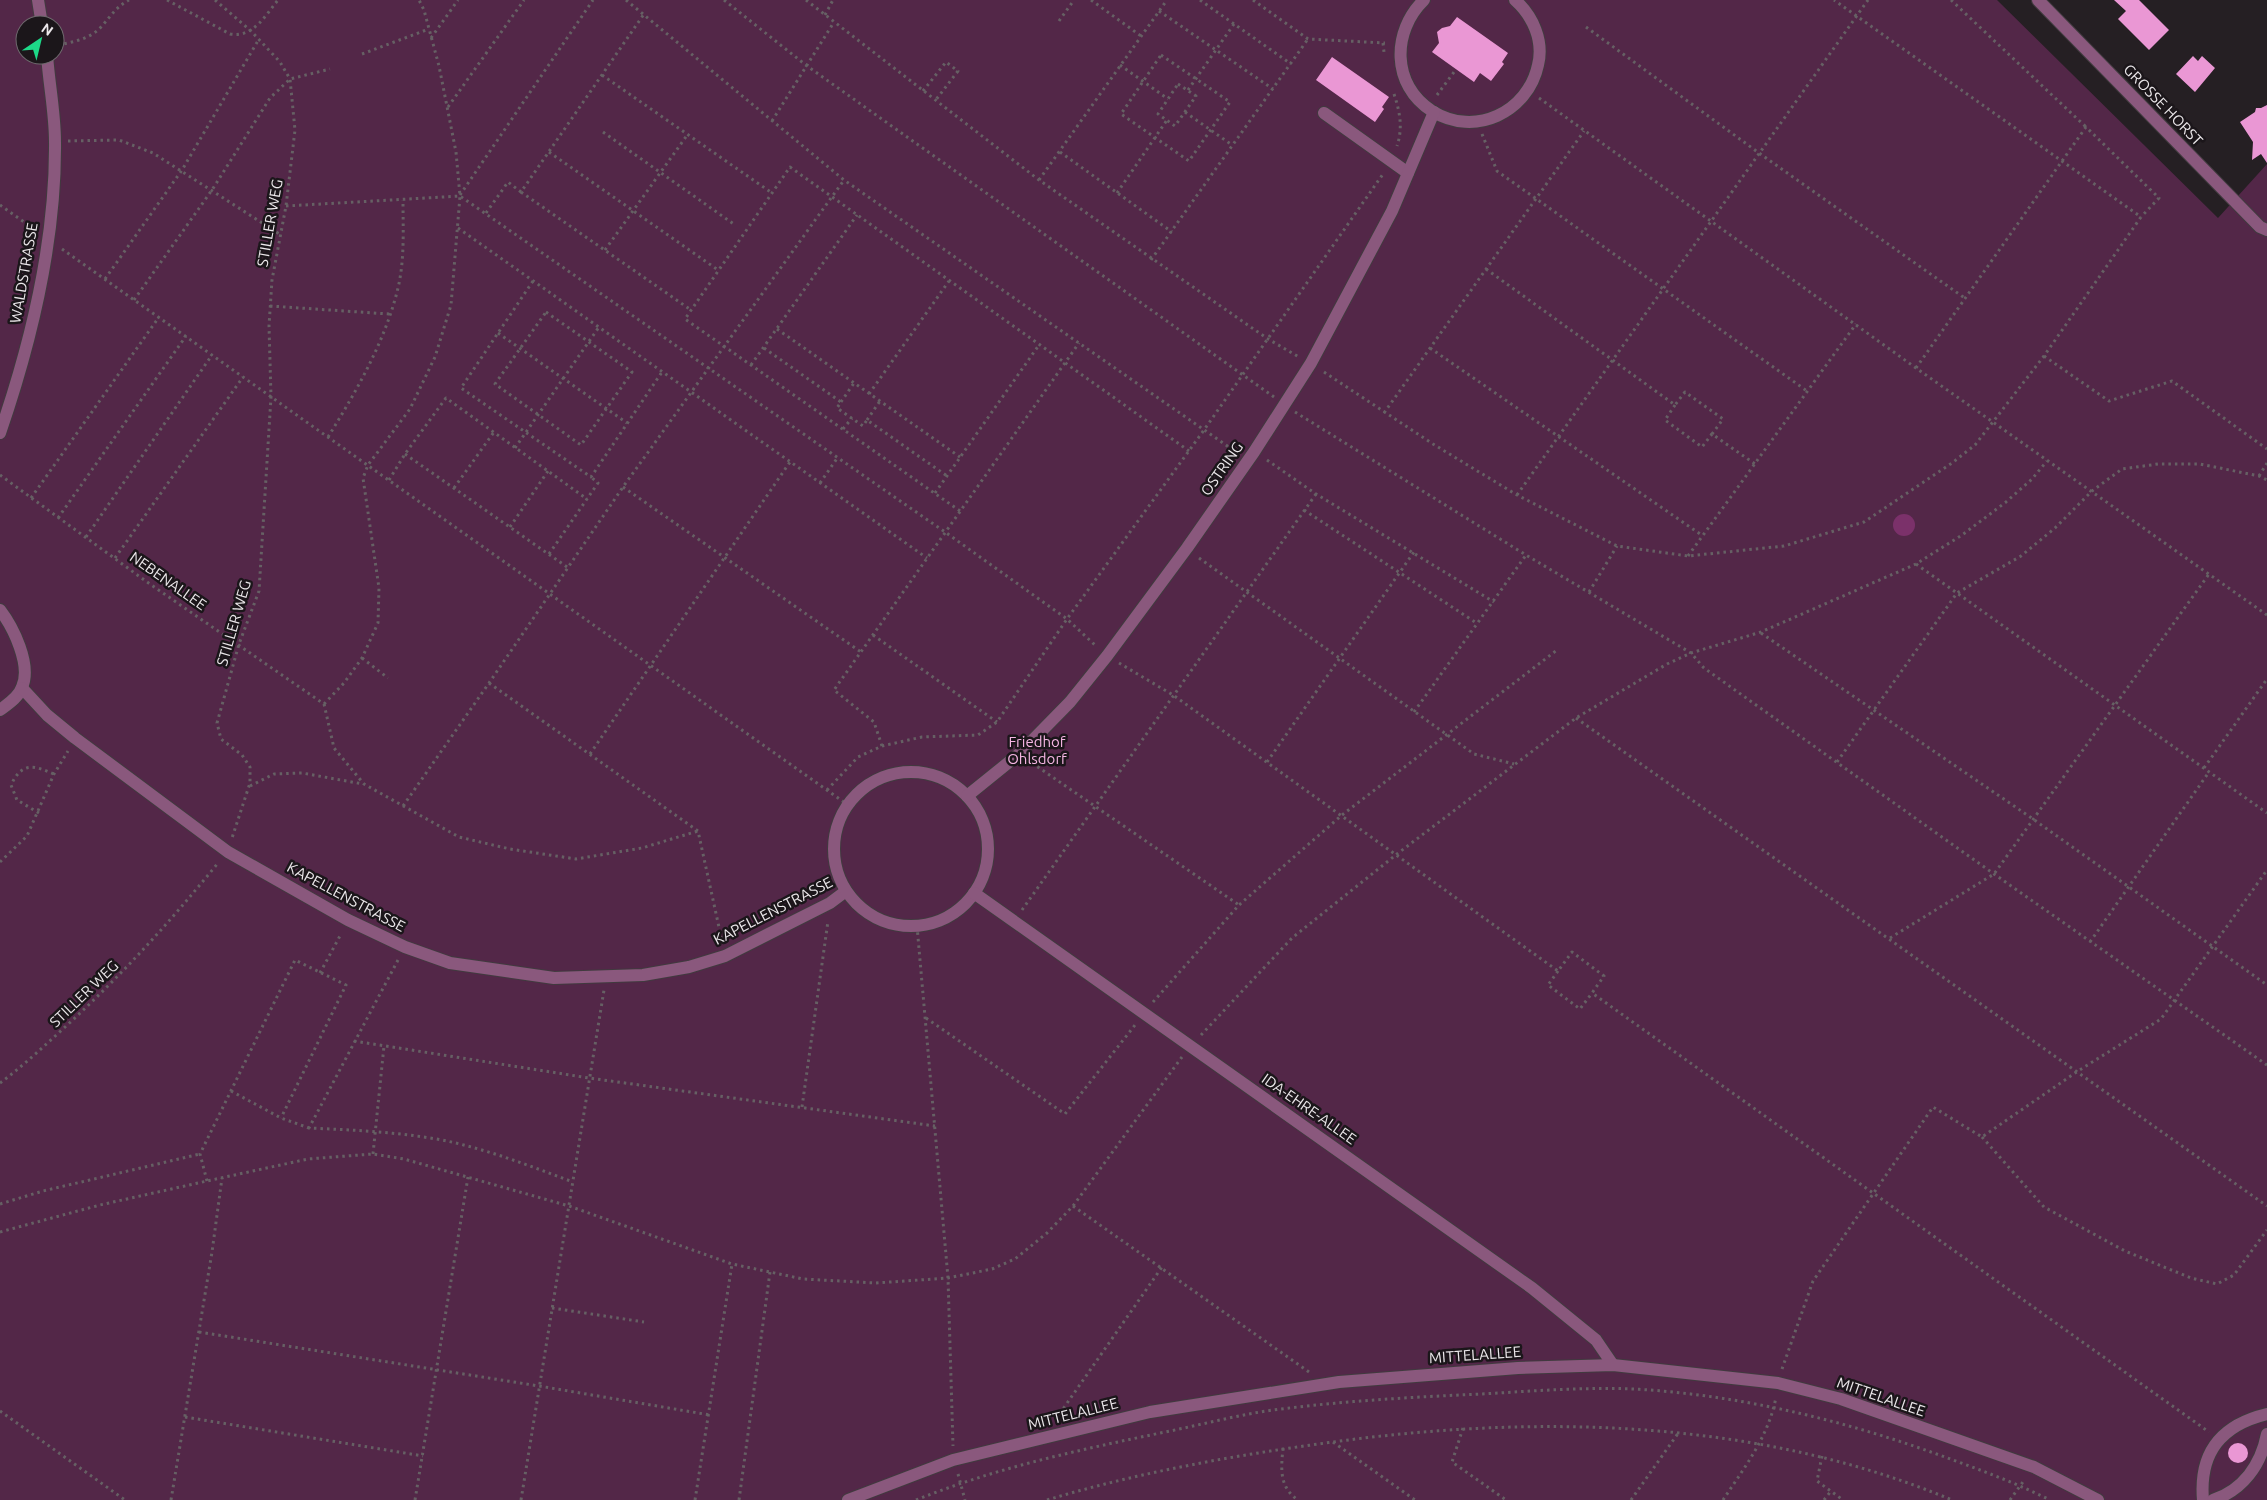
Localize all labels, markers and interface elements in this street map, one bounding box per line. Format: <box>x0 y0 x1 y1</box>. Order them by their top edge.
north arrow <box>15 15 65 65</box>
text: N <box>39 20 56 39</box>
street label: GROSSE HORST <box>2120 61 2207 149</box>
street label: STILLER WEG <box>253 178 286 268</box>
street label: WALDSTRASSE <box>6 221 41 324</box>
street label: OSTRING <box>1197 439 1246 499</box>
street label: NEBENALLEE <box>127 548 210 613</box>
street label: STILLER WEG <box>213 578 254 668</box>
park label: Friedhof Ohlsdorf <box>1007 733 1067 767</box>
street label: KAPELLENSTRASSE <box>284 858 408 935</box>
street label: KAPELLENSTRASSE <box>710 873 835 948</box>
street label: STILLER WEG <box>46 957 121 1030</box>
street label: IDA-EHRE-ALLEE <box>1259 1070 1360 1147</box>
street label: MITTELALLEE <box>1428 1343 1522 1366</box>
street label: MITTELALLEE <box>1835 1373 1928 1420</box>
street label: MITTELALLEE <box>1026 1394 1120 1433</box>

